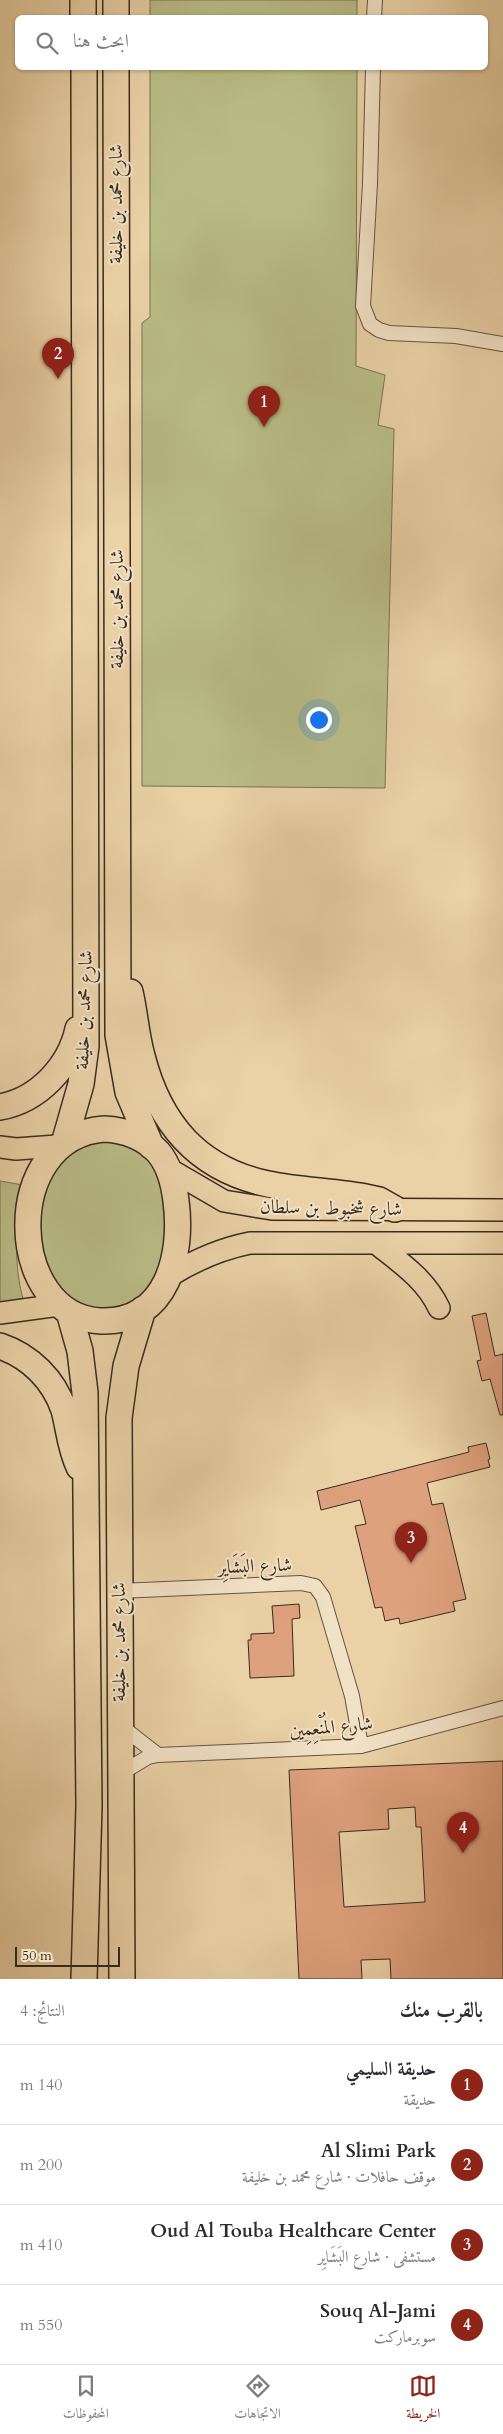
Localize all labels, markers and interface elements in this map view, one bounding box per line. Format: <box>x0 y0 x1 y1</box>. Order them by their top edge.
search box <box>15 15 488 70</box>
text: ابحث هنا <box>73 28 129 54</box>
icon: search <box>33 29 61 57</box>
street label: شارع محمد بن خليفة <box>103 144 131 264</box>
pin: 2 <box>42 338 74 379</box>
pin: 1 <box>248 386 280 427</box>
street label: شارع محمد بن خليفة <box>104 549 132 669</box>
your location <box>306 707 332 733</box>
street label: شارع محمد بن خليفة <box>69 950 101 1070</box>
street label: شارع شخبوط بن سلطان <box>260 1194 402 1224</box>
pin: 3 <box>395 1522 427 1563</box>
street label: شارع البَشَايِر <box>215 1551 293 1583</box>
street label: شارع محمد بن خليفة <box>106 1582 134 1702</box>
street label: شارع المُنْعِمِين <box>288 1707 374 1747</box>
pin: 4 <box>447 1812 479 1853</box>
scale bar <box>15 1944 120 1967</box>
text: 50 m <box>22 1946 52 1965</box>
text: بالقرب منك <box>400 1996 483 2025</box>
text: النتائج: 4 <box>20 2000 65 2022</box>
text: حديقة السليمي <box>346 2056 436 2082</box>
text: 140 m <box>20 2074 62 2096</box>
text: 1 <box>463 2074 471 2096</box>
text: حديقة <box>404 2089 436 2111</box>
text: Al Slimi Park <box>321 2138 436 2164</box>
text: 200 m <box>20 2154 62 2176</box>
text: 2 <box>463 2154 471 2176</box>
text: موقف حافلات · شارع محمد بن خليفة <box>242 2166 436 2188</box>
text: Oud Al Touba Healthcare Center <box>150 2218 436 2244</box>
text: 410 m <box>20 2234 62 2256</box>
text: 3 <box>463 2234 471 2256</box>
text: مستشفى · شارع البَشَايِر <box>318 2246 436 2268</box>
text: Souq Al-Jami <box>320 2298 436 2324</box>
text: 550 m <box>20 2314 62 2336</box>
text: 4 <box>463 2314 471 2336</box>
text: سوبرماركت <box>374 2326 436 2348</box>
tab: المحفوظات <box>63 2372 109 2427</box>
tab: الاتجاهات <box>234 2372 281 2427</box>
tab: الخريطة <box>406 2372 440 2427</box>

